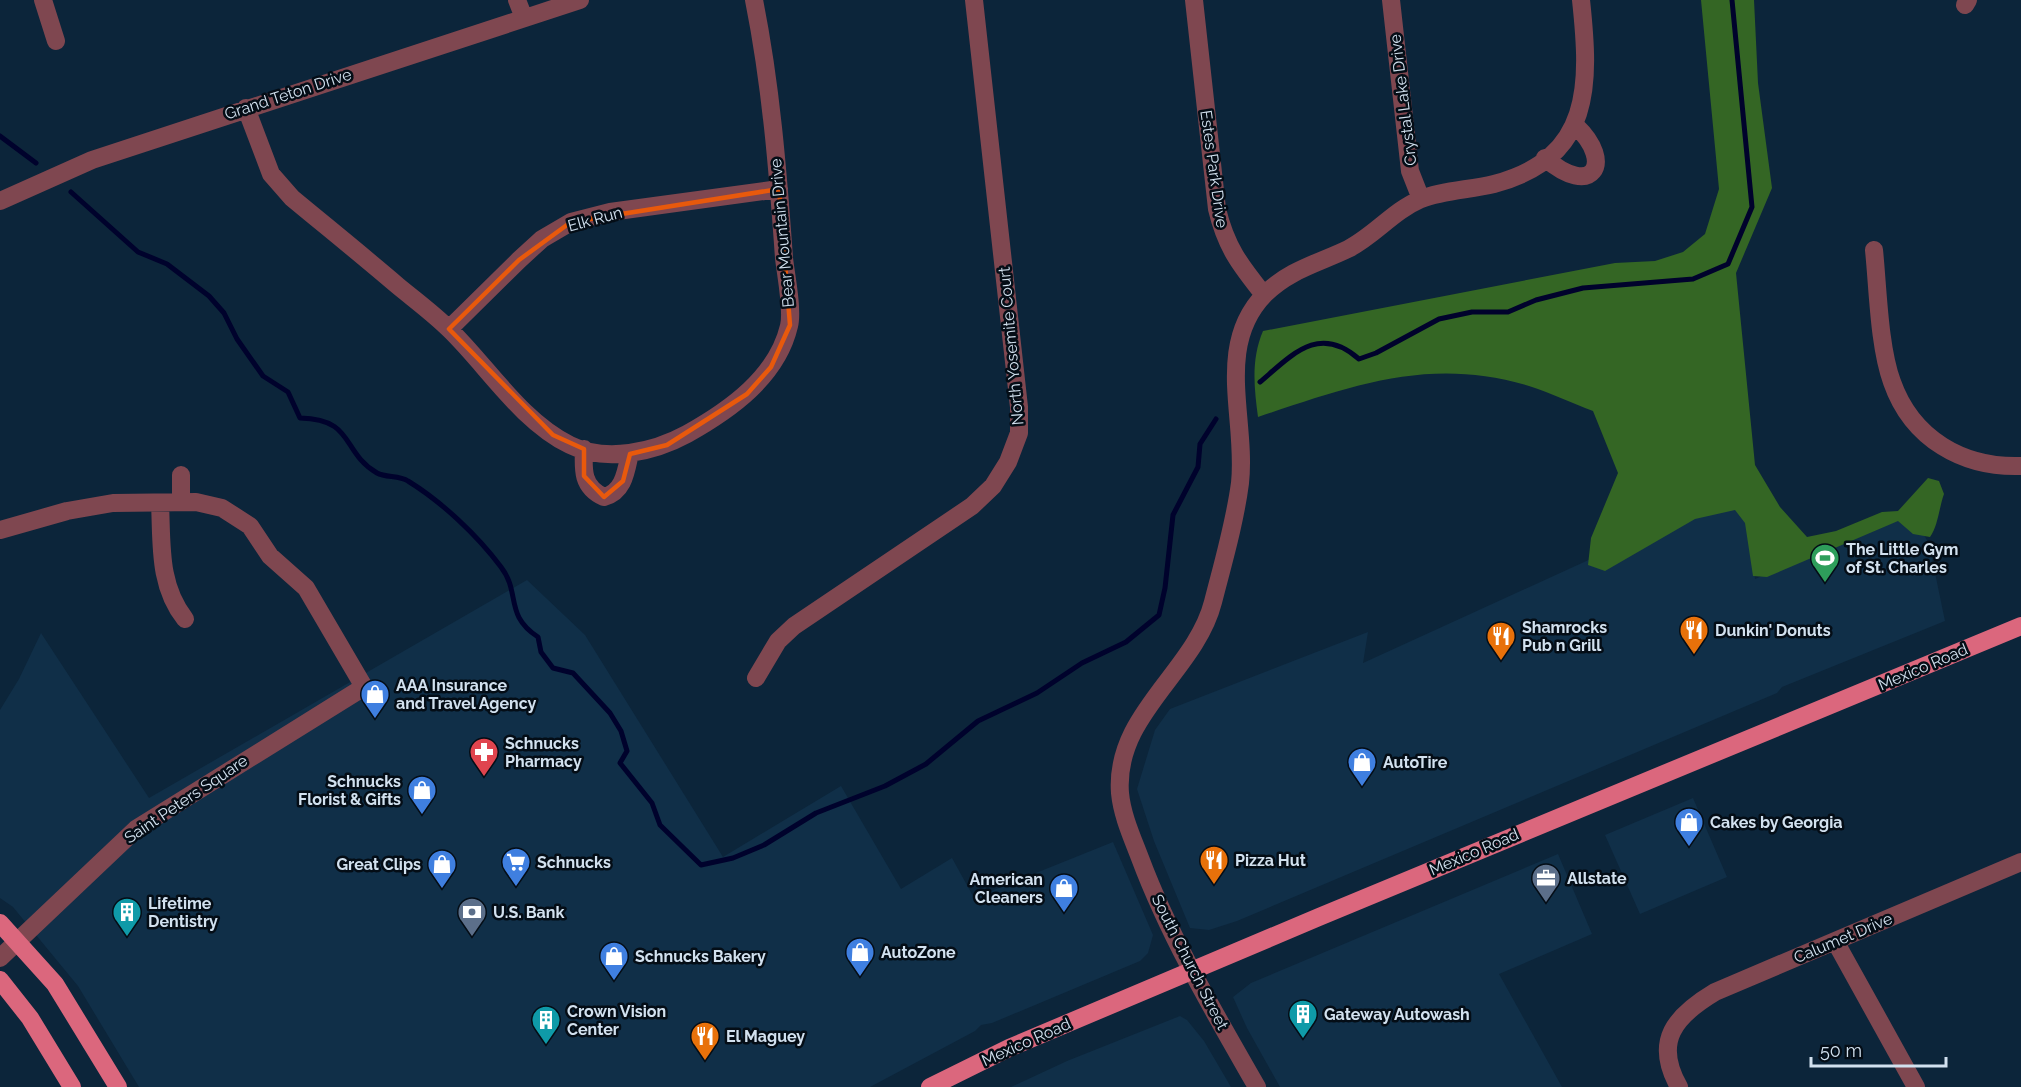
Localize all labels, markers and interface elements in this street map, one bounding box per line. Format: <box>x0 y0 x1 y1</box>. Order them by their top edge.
street label: Crystal Lake Drive <box>1385 33 1421 167</box>
street label: Grand Teton Drive <box>222 65 354 123</box>
street label: Estes Park Drive <box>1196 109 1232 229</box>
street label: Bear Mountain Drive <box>766 158 798 308</box>
street label: Elk Run <box>566 203 624 235</box>
street label: North Yosemite Court <box>995 265 1027 426</box>
place label: The Little Gym of St. Charles <box>1846 540 1958 577</box>
sports icon: The Little Gym of St. Charles <box>1809 542 1841 584</box>
restaurant icon: Dunkin' Donuts <box>1678 614 1710 656</box>
place label: Shamrocks Pub n Grill <box>1522 618 1607 655</box>
restaurant icon: Shamrocks Pub n Grill <box>1485 620 1517 662</box>
place label: Dunkin' Donuts <box>1715 621 1831 640</box>
street label: Mexico Road <box>1875 640 1971 694</box>
place label: AAA Insurance and Travel Agency <box>396 676 537 713</box>
shop icon: AAA Insurance and Travel Agency <box>359 678 391 720</box>
place label: Schnucks Pharmacy <box>505 734 582 771</box>
pharmacy icon: Schnucks Pharmacy <box>468 736 500 778</box>
shop icon: AutoTire <box>1346 746 1378 788</box>
street label: Saint Peters Square <box>121 751 251 847</box>
place label: AutoTire <box>1383 753 1448 772</box>
place label: Schnucks Florist & Gifts <box>298 772 401 809</box>
shop icon: Schnucks Florist & Gifts <box>406 774 438 816</box>
shop icon: Cakes by Georgia <box>1673 806 1705 848</box>
place label: Cakes by Georgia <box>1710 813 1842 832</box>
street label: Mexico Road <box>1426 825 1522 879</box>
restaurant icon: Pizza Hut <box>1198 844 1230 886</box>
supermarket icon: Schnucks <box>500 846 532 888</box>
shop icon: Great Clips <box>426 848 458 890</box>
place label: Pizza Hut <box>1235 851 1306 870</box>
place label: Schnucks <box>537 853 611 872</box>
place label: Great Clips <box>336 855 421 874</box>
office icon: Allstate <box>1530 862 1562 904</box>
place label: Allstate <box>1567 869 1627 888</box>
place label: American Cleaners <box>970 870 1043 907</box>
shop icon: American Cleaners <box>1048 872 1080 914</box>
street label: South Church Street <box>1148 891 1233 1033</box>
place label: Lifetime Dentistry <box>148 894 218 931</box>
building icon: Lifetime Dentistry <box>111 896 143 938</box>
bank icon: U.S. Bank <box>456 896 488 938</box>
place label: U.S. Bank <box>493 903 564 922</box>
street label: Calumet Drive <box>1791 909 1895 967</box>
shop icon: AutoZone <box>844 936 876 978</box>
shop icon: Schnucks Bakery <box>598 940 630 982</box>
place label: AutoZone <box>881 943 956 962</box>
place label: Schnucks Bakery <box>635 947 766 966</box>
building icon: Gateway Autowash <box>1287 998 1319 1040</box>
place label: Crown Vision Center <box>567 1002 666 1039</box>
building icon: Crown Vision Center <box>530 1004 562 1046</box>
place label: Gateway Autowash <box>1324 1005 1470 1024</box>
street label: Mexico Road <box>979 1014 1073 1070</box>
restaurant icon: El Maguey <box>689 1020 721 1062</box>
place label: El Maguey <box>726 1027 805 1046</box>
scale bar <box>1811 1030 1946 1068</box>
text: 50 m <box>1820 1040 1862 1061</box>

